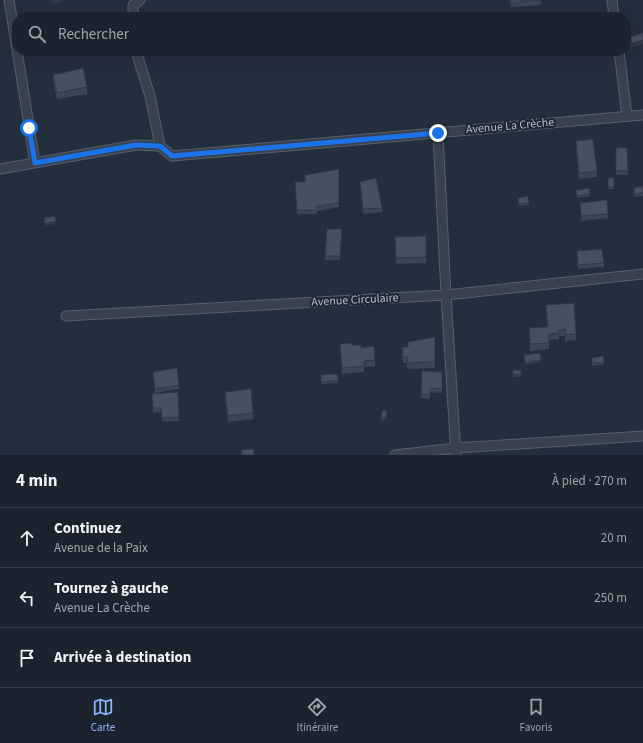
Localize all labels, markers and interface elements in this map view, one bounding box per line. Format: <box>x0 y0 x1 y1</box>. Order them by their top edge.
search box <box>12 12 631 56</box>
icon: search <box>26 23 48 45</box>
text: Rechercher <box>58 24 129 45</box>
street label: Avenue La Crèche <box>465 114 555 138</box>
route start <box>20 119 38 137</box>
route end <box>429 124 447 142</box>
street label: Avenue Circulaire <box>311 289 399 311</box>
text: 4 min <box>16 469 57 493</box>
text: À pied · 270 m <box>552 472 627 490</box>
text: Continuez <box>54 518 121 539</box>
icon: ahead <box>16 527 38 549</box>
text: 20 m <box>601 529 627 547</box>
text: Avenue de la Paix <box>54 539 148 557</box>
text: Tournez à gauche <box>54 578 169 599</box>
icon: left <box>16 587 38 609</box>
text: 250 m <box>594 589 627 607</box>
text: Avenue La Crèche <box>54 599 150 617</box>
icon: arrive <box>16 647 38 669</box>
text: Arrivée à destination <box>54 647 191 668</box>
tab: Carte <box>91 696 115 735</box>
tab: Itinéraire <box>297 696 338 735</box>
tab: Favoris <box>520 696 552 735</box>

